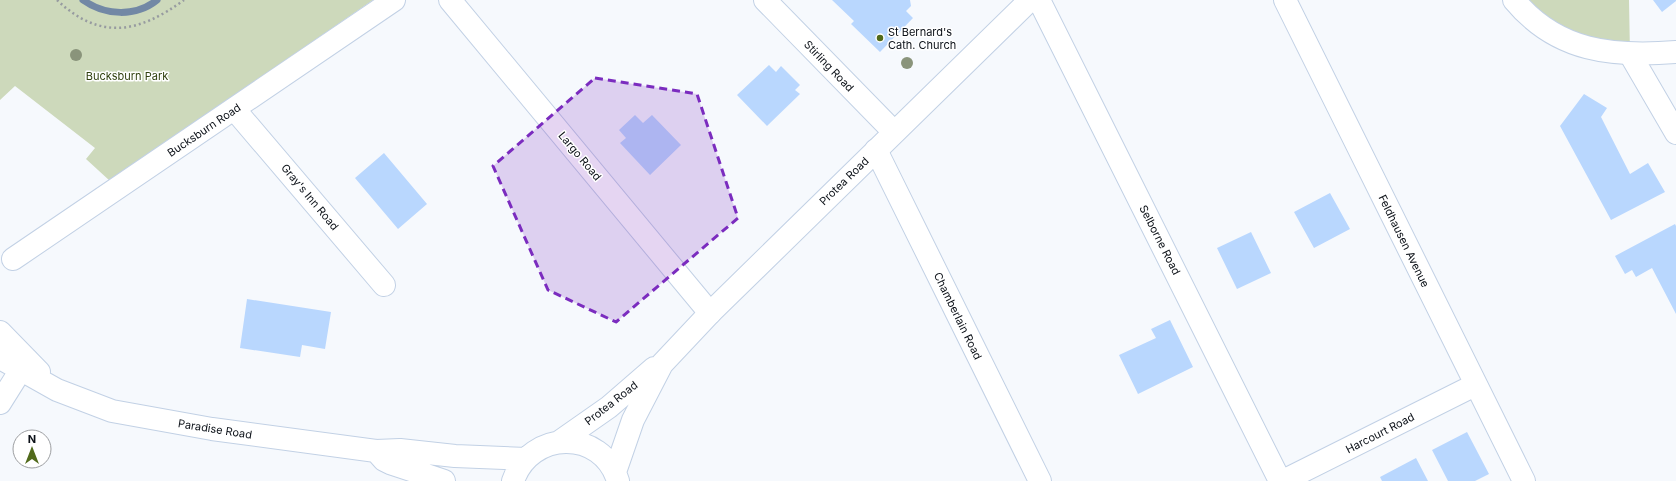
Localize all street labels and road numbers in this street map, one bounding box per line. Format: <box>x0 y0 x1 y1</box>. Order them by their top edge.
street label: Stirling Road <box>801 37 857 95</box>
street label: Bucksburn Road <box>165 100 243 160</box>
street label: Largo Road <box>556 129 604 183</box>
street label: Protea Road <box>816 154 872 208</box>
street label: Gray's Inn Road <box>278 161 342 233</box>
street label: Feldhausen Avenue <box>1375 192 1433 290</box>
street label: Selborne Road <box>1136 203 1184 277</box>
street label: Chamberlain Road <box>931 270 985 362</box>
street label: Protea Road <box>582 378 640 428</box>
street label: Harcourt Road <box>1343 410 1417 456</box>
street label: Paradise Road <box>177 416 253 442</box>

